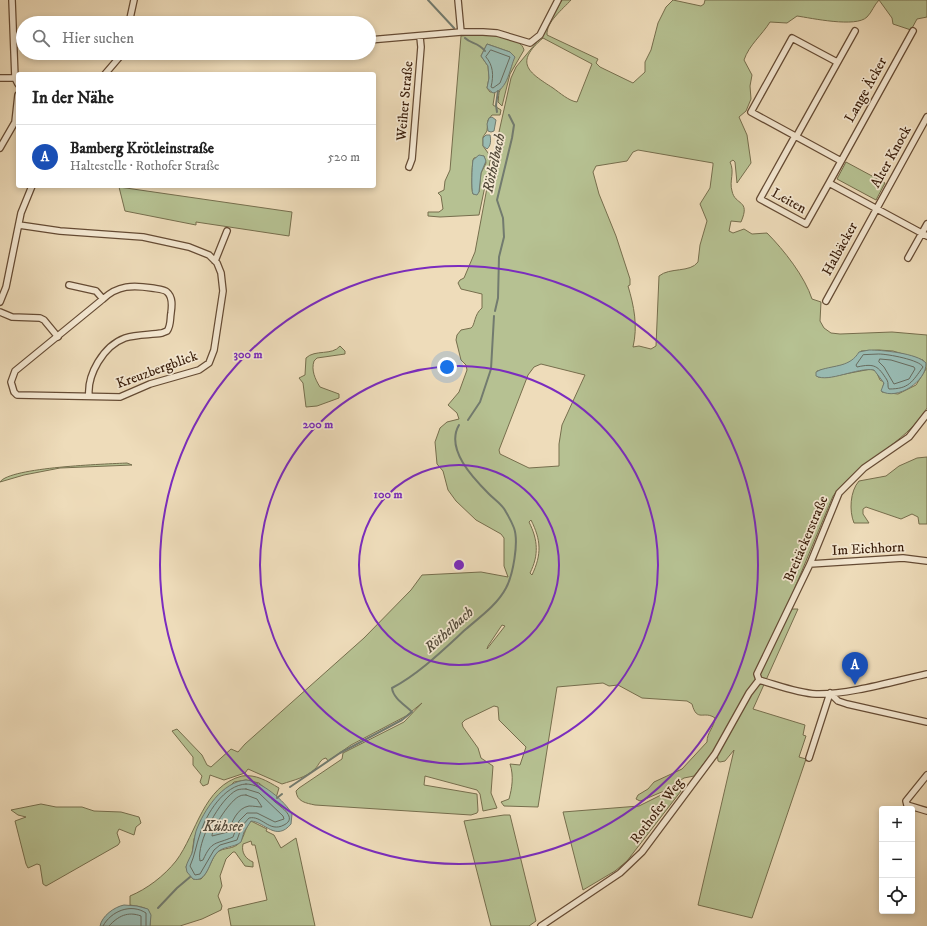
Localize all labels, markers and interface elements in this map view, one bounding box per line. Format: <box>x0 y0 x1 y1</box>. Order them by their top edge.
search box <box>16 16 376 60</box>
icon: search <box>30 27 52 49</box>
text: Hier suchen <box>62 29 134 48</box>
street label: Lange Äcker <box>841 54 892 126</box>
street label: Weiher Straße <box>392 60 417 143</box>
text: In der Nähe <box>32 87 114 109</box>
street label: Alter Knock <box>867 123 915 191</box>
water label: Röthelbach <box>478 131 510 195</box>
text: Bamberg Krötleinstraße <box>70 139 214 158</box>
text: A <box>41 149 49 165</box>
text: 520 m <box>328 149 360 165</box>
text: Haltestelle · Rothofer Straße <box>70 158 219 174</box>
street label: Leiten <box>768 184 810 218</box>
street label: Halbäcker <box>818 218 862 279</box>
street label: Kreuzbergblick <box>114 347 200 393</box>
text: 300 m <box>234 347 262 362</box>
your location <box>437 357 457 377</box>
text: 200 m <box>303 417 333 432</box>
text: 100 m <box>374 487 402 502</box>
street label: Breitäckerstraße <box>780 493 832 585</box>
street label: Im Eichhorn <box>831 538 905 560</box>
centre of rings <box>452 558 466 572</box>
water label: Röthelbach <box>420 603 478 658</box>
pin: A <box>842 652 868 685</box>
street label: Rothofer Weg <box>626 774 688 847</box>
map controls <box>879 806 915 914</box>
button: + <box>879 806 915 842</box>
water label: Kühsee <box>202 817 244 836</box>
button: − <box>879 842 915 878</box>
button: locate <box>879 878 915 914</box>

